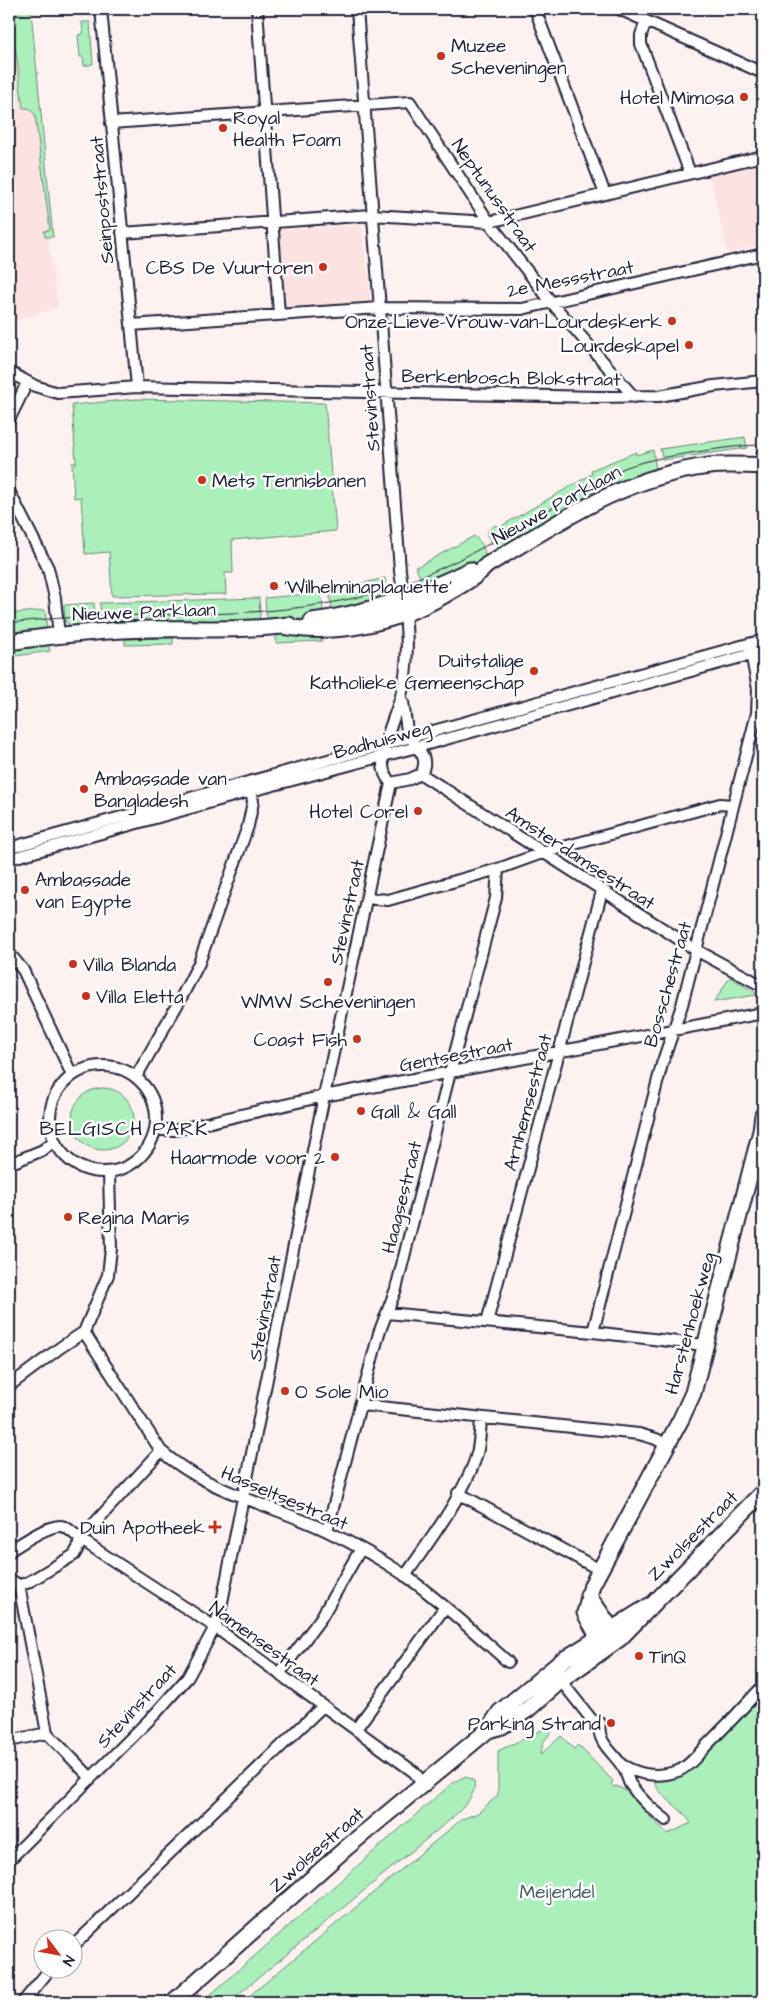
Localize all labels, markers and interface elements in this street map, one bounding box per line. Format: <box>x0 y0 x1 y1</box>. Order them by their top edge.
place label: Muzee Scheveningen <box>451 33 567 83</box>
marker: Muzee Scheveningen <box>435 50 447 62</box>
place label: Hotel Mimosa <box>620 85 734 112</box>
marker: Hotel Mimosa <box>738 91 750 103</box>
place label: Royal Health Foam <box>233 105 341 154</box>
marker: Royal Health Foam <box>217 122 229 134</box>
street label: Neptunusstraat <box>444 133 543 259</box>
street label: Seinpoststraat <box>83 135 122 265</box>
street label: 2e Messstraat <box>505 254 636 305</box>
place label: CBS De Vuurtoren <box>146 255 313 282</box>
marker: CBS De Vuurtoren <box>317 261 329 273</box>
place label: Onze-Lieve-Vrouw-van-Lourdeskerk <box>345 309 662 336</box>
marker: Onze-Lieve-Vrouw-van-Lourdeskerk <box>666 315 678 327</box>
place label: Lourdeskapel <box>560 333 679 360</box>
marker: Lourdeskapel <box>683 339 695 351</box>
street label: Stevinstraat <box>353 343 388 452</box>
street label: Berkenbosch Blokstraat <box>401 363 621 394</box>
street label: Nieuwe Parklaan <box>487 459 626 552</box>
place label: Mets Tennisbanen <box>212 468 366 495</box>
marker: Mets Tennisbanen <box>196 474 208 486</box>
place label: 'Wilhelminaplaquette' <box>284 574 452 601</box>
marker: 'Wilhelminaplaquette' <box>268 580 280 592</box>
street label: Nieuwe Parklaan <box>72 596 216 628</box>
place label: Duitstalige Katholieke Gemeenschap <box>310 648 524 697</box>
marker: Duitstalige Katholieke Gemeenschap <box>528 665 540 677</box>
street label: Badhuisweg <box>331 714 435 767</box>
place label: Ambassade van Bangladesh <box>94 766 227 816</box>
marker: Ambassade van Bangladesh <box>78 783 90 795</box>
place label: Hotel Corel <box>309 799 408 826</box>
street label: Amsterdamsestraat <box>500 800 661 917</box>
marker: Hotel Corel <box>412 805 424 817</box>
street label: Stevinstraat <box>323 857 372 968</box>
place label: Ambassade van Egypte <box>35 867 132 917</box>
marker: Ambassade van Egypte <box>19 884 31 896</box>
street label: Bosschestraat <box>638 918 699 1050</box>
place label: Villa Blanda <box>83 952 176 979</box>
marker: Villa Blanda <box>67 958 79 970</box>
marker: WMW Scheveningen <box>322 976 334 988</box>
place label: Villa Eletta <box>96 984 184 1011</box>
place label: WMW Scheveningen <box>241 989 415 1017</box>
marker: Villa Eletta <box>80 990 92 1002</box>
place label: Coast Fish <box>253 1027 348 1054</box>
street label: Arnhemsestraat <box>497 1030 560 1174</box>
street label: Gentsestraat <box>397 1031 516 1080</box>
marker: Coast Fish <box>351 1033 363 1045</box>
place label: Gall & Gall <box>371 1099 457 1126</box>
marker: Gall & Gall <box>355 1105 367 1117</box>
district label: BELGISCH PARK <box>40 1115 208 1143</box>
street label: Haagsestraat <box>375 1138 431 1257</box>
place label: Haarmode voor 2 <box>170 1145 325 1172</box>
marker: Haarmode voor 2 <box>329 1151 341 1163</box>
place label: Regina Maris <box>78 1205 190 1233</box>
marker: Regina Maris <box>62 1211 74 1223</box>
street label: Harstenhoekweg <box>658 1249 723 1398</box>
street label: Stevinstraat <box>242 1253 289 1363</box>
place label: O Sole Mio <box>295 1379 389 1406</box>
marker: O Sole Mio <box>279 1385 291 1397</box>
street label: Hasseltsestraat <box>217 1459 352 1537</box>
street label: Zwolsestraat <box>642 1484 745 1587</box>
place label: Duin Apotheek <box>80 1515 205 1542</box>
marker: Duin Apotheek <box>209 1521 221 1533</box>
street label: Namensestraat <box>203 1595 325 1694</box>
place label: TinQ <box>649 1644 687 1671</box>
marker: TinQ <box>633 1650 645 1662</box>
street label: Stevinstraat <box>91 1657 184 1754</box>
place label: Parking Strand <box>468 1711 601 1739</box>
marker: Parking Strand <box>605 1717 617 1729</box>
street label: Zwolsestraat <box>263 1801 371 1899</box>
park label: Meijendel <box>519 1879 595 1906</box>
north arrow <box>32 1928 82 1978</box>
text: N <box>57 1951 79 1970</box>

